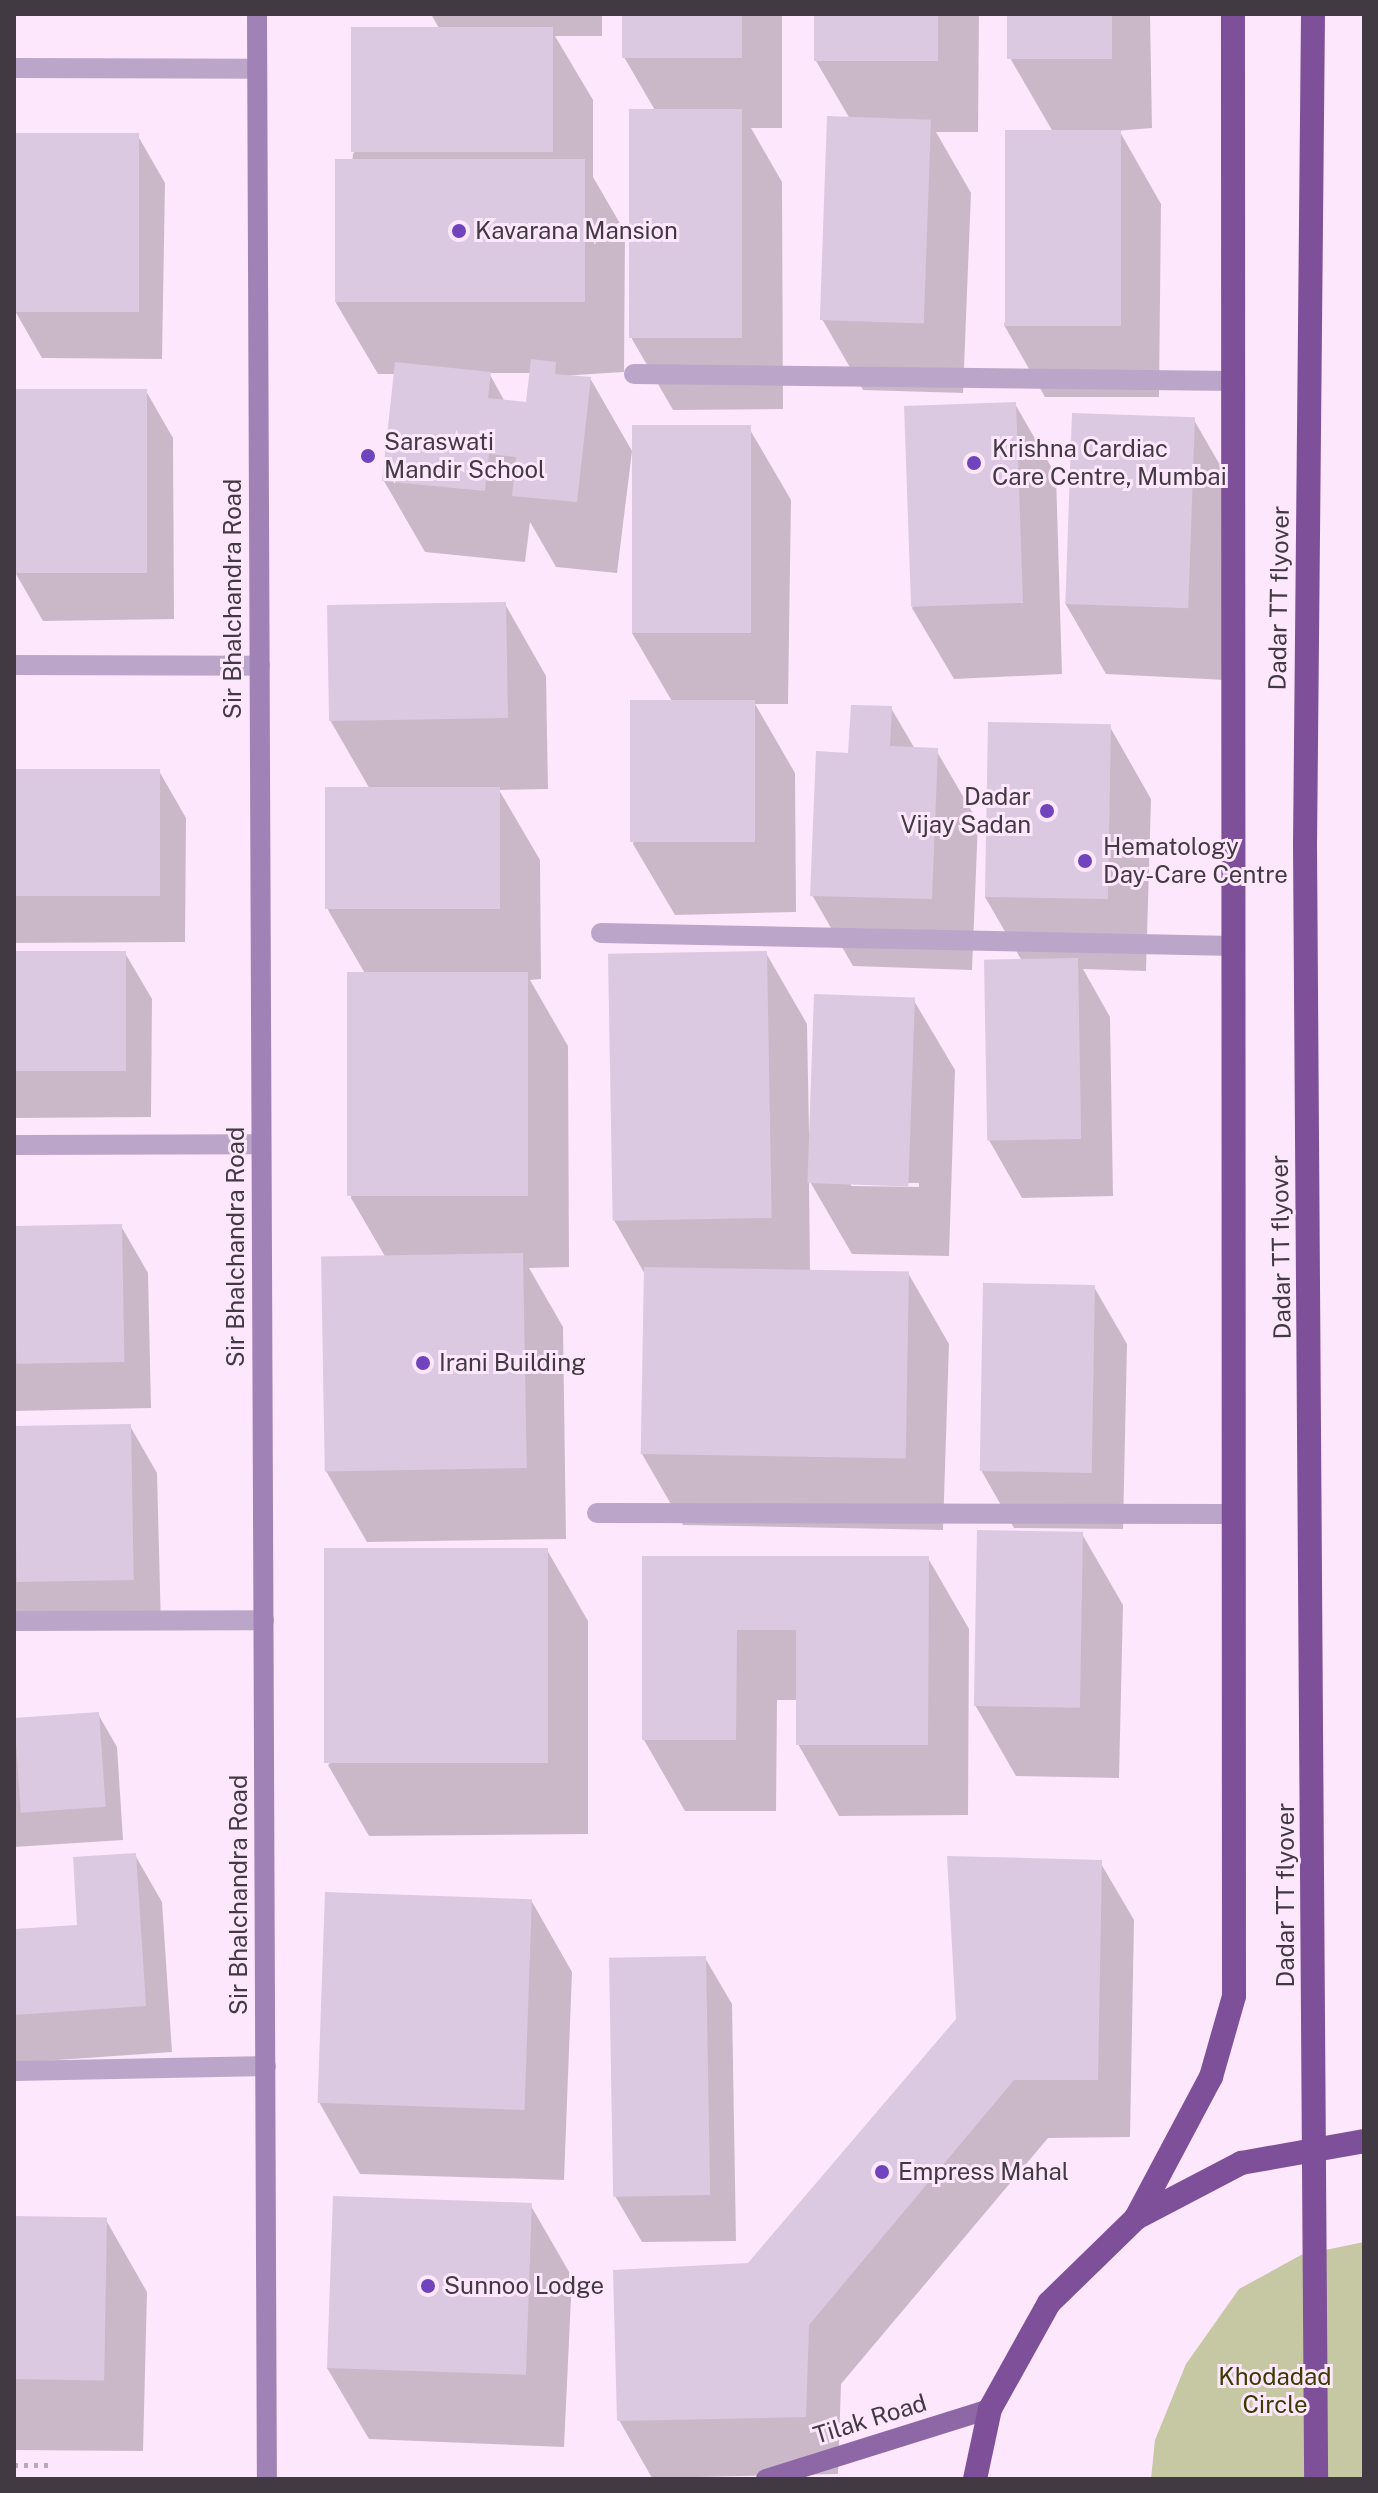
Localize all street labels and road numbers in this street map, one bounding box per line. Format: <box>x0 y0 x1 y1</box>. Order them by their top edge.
street label: Sir Bhalchandra Road <box>219 479 247 719</box>
street label: Dadar TT flyover <box>1263 505 1295 691</box>
street label: Sir Bhalchandra Road <box>222 1127 250 1367</box>
street label: Dadar TT flyover <box>1265 1154 1297 1340</box>
street label: Sir Bhalchandra Road <box>225 1775 253 2015</box>
street label: Dadar TT flyover <box>1272 1803 1300 1987</box>
street label: Tilak Road <box>810 2388 930 2450</box>

